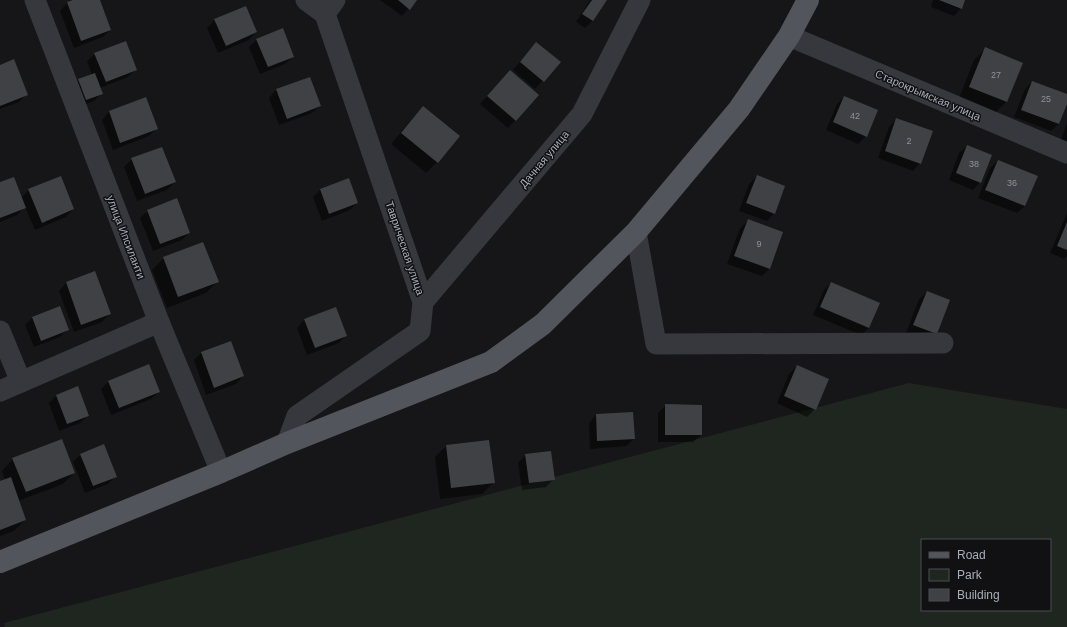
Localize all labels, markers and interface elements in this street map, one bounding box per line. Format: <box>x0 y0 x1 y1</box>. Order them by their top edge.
street label: Старокрымская улица <box>873 67 983 123</box>
house number: 27 <box>991 70 1001 80</box>
house number: 25 <box>1041 94 1051 104</box>
house number: 42 <box>850 111 860 121</box>
street label: Дачная улица <box>517 127 572 190</box>
house number: 2 <box>906 136 912 146</box>
house number: 38 <box>969 159 979 169</box>
house number: 36 <box>1007 178 1017 188</box>
street label: улица Ипсиланти <box>105 193 147 281</box>
street label: Таврическая улица <box>383 200 427 297</box>
house number: 9 <box>756 239 762 249</box>
legend <box>921 539 1051 611</box>
text: Road <box>957 548 986 562</box>
text: Park <box>957 568 983 582</box>
text: Building <box>957 588 1000 602</box>

